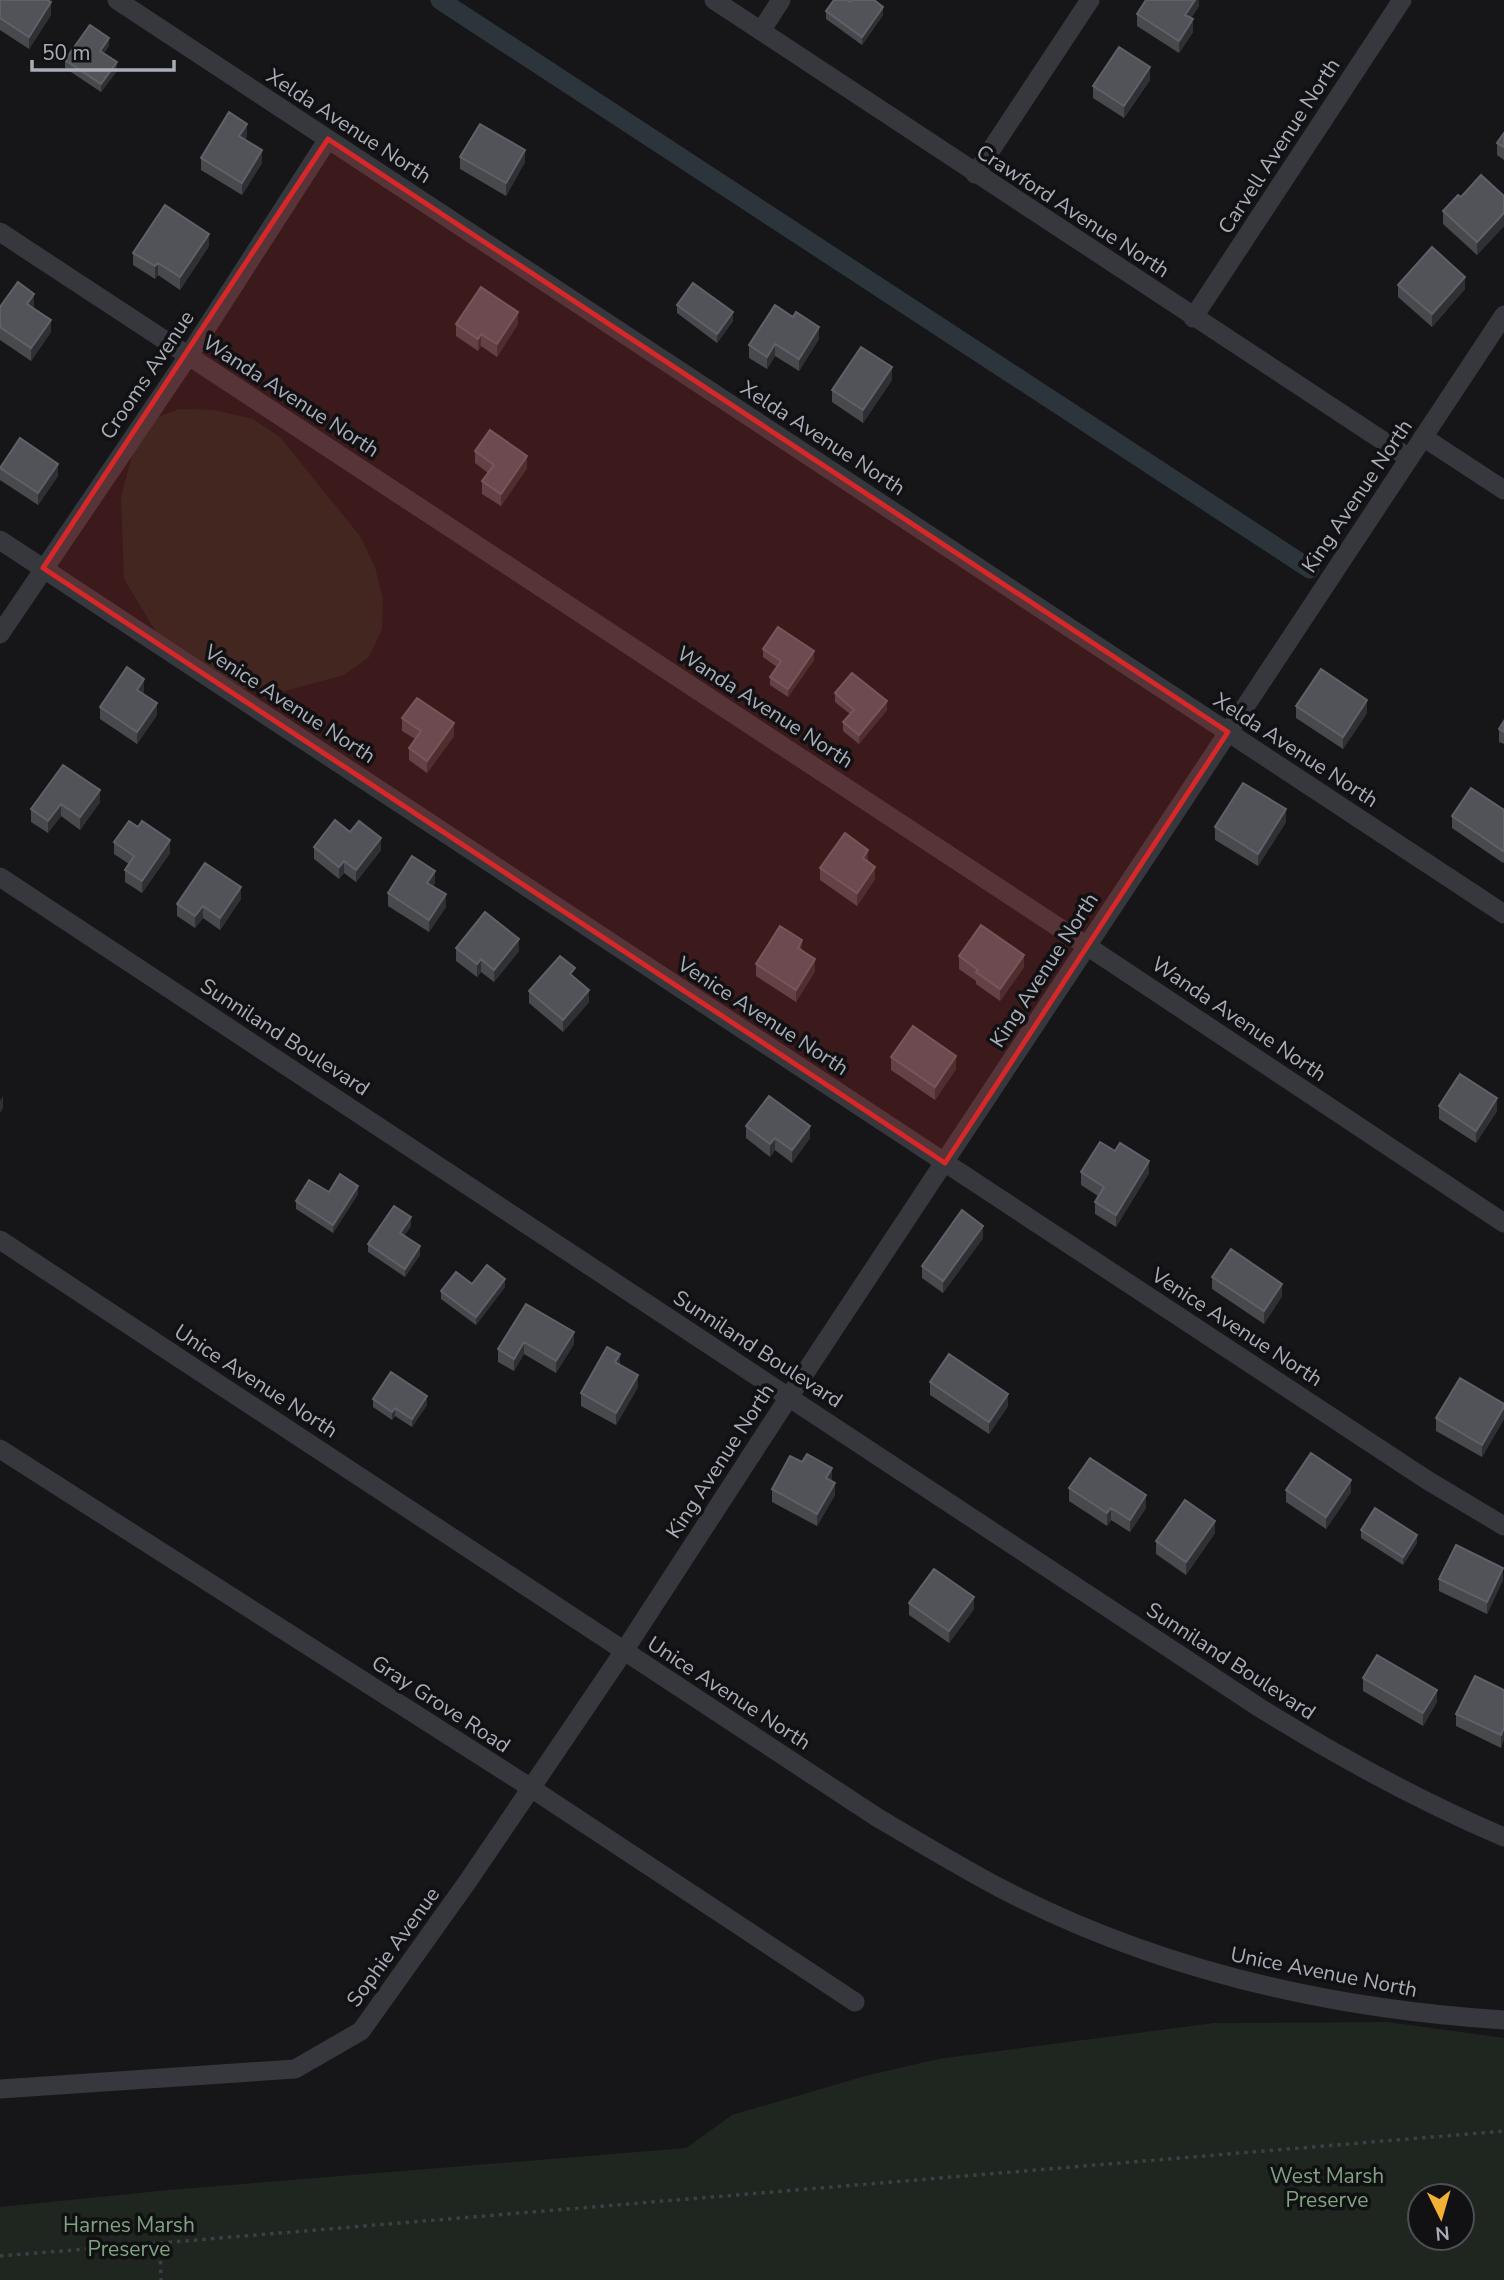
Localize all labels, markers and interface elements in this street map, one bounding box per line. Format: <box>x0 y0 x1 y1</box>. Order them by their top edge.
scale bar <box>32 28 173 72</box>
text: 50 m <box>42 39 91 67</box>
street label: Carvell Avenue North <box>1212 53 1346 239</box>
street label: Xelda Avenue North <box>261 62 437 190</box>
street label: Crawford Avenue North <box>971 138 1175 284</box>
street label: Crooms Avenue <box>94 305 200 445</box>
street label: Wanda Avenue North <box>197 328 385 464</box>
street label: Xelda Avenue North <box>735 374 911 502</box>
street label: King Avenue North <box>1295 414 1419 578</box>
street label: Venice Avenue North <box>198 638 381 770</box>
street label: Wanda Avenue North <box>671 639 859 775</box>
street label: Xelda Avenue North <box>1208 686 1384 814</box>
street label: King Avenue North <box>983 887 1105 1053</box>
street label: Venice Avenue North <box>671 950 854 1082</box>
street label: Wanda Avenue North <box>1146 950 1332 1088</box>
street label: Sunniland Boulevard <box>195 972 375 1102</box>
street label: Venice Avenue North <box>1145 1261 1328 1393</box>
street label: Sunniland Boulevard <box>668 1284 848 1414</box>
street label: Unice Avenue North <box>169 1318 343 1444</box>
street label: King Avenue North <box>659 1378 781 1544</box>
street label: Sunniland Boulevard <box>1141 1596 1321 1726</box>
street label: Unice Avenue North <box>642 1630 816 1756</box>
street label: Gray Grove Road <box>366 1649 516 1759</box>
street label: Sophie Avenue <box>340 1881 446 2013</box>
street label: Unice Avenue North <box>1228 1940 1420 2004</box>
park label: West Marsh Preserve <box>1270 2162 1384 2214</box>
north arrow <box>1406 2182 1476 2252</box>
park label: Harnes Marsh Preserve <box>63 2211 195 2263</box>
text: N <box>1434 2219 1451 2247</box>

